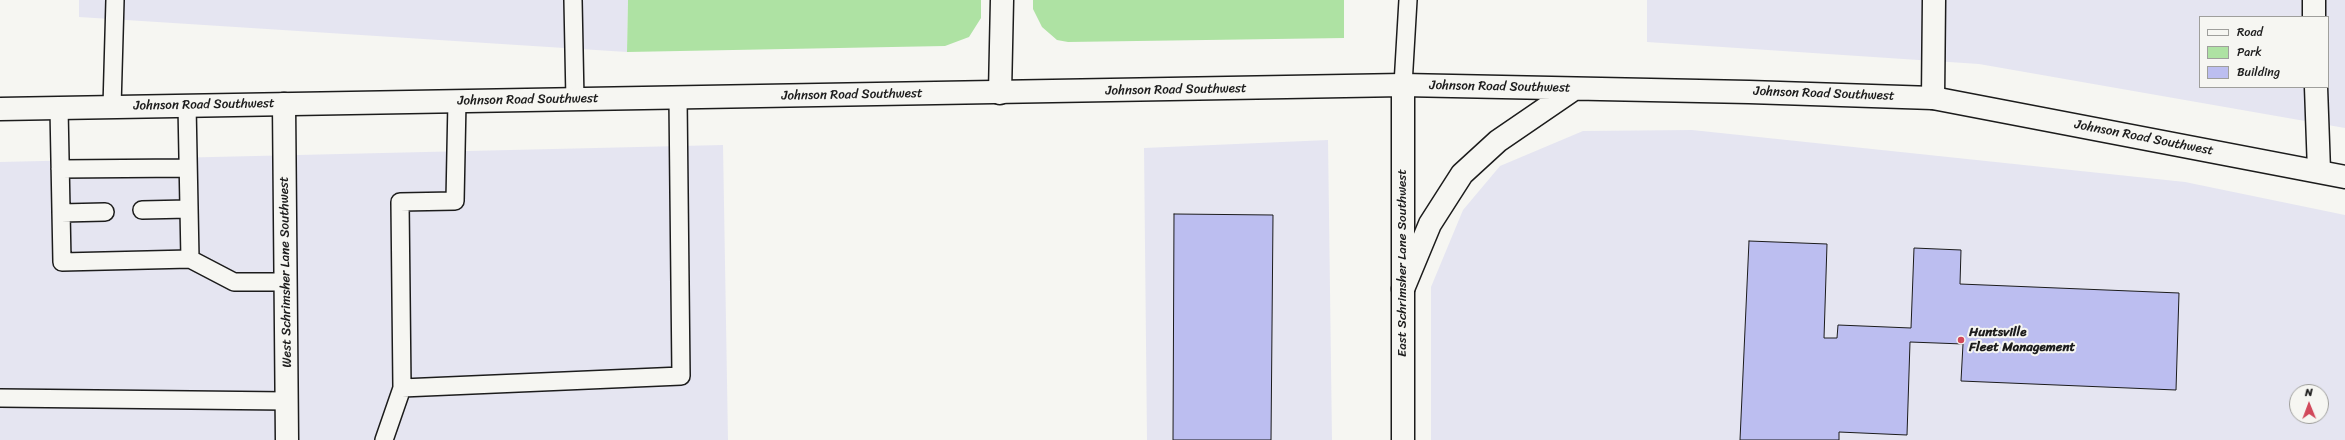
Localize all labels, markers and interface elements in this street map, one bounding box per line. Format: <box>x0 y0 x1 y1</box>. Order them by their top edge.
legend <box>2199 16 2329 88</box>
text: Road <box>2237 21 2263 43</box>
text: Park <box>2237 41 2262 63</box>
text: Building <box>2237 61 2280 83</box>
street label: Johnson Road Southwest <box>1429 78 1571 96</box>
street label: Johnson Road Southwest <box>1105 81 1247 99</box>
street label: Johnson Road Southwest <box>1753 84 1895 104</box>
street label: Johnson Road Southwest <box>781 86 923 104</box>
street label: Johnson Road Southwest <box>457 91 599 109</box>
street label: Johnson Road Southwest <box>133 96 275 114</box>
street label: Johnson Road Southwest <box>2073 117 2215 159</box>
street label: East Schrimsher Lane Southwest <box>1395 169 1411 357</box>
street label: West Schrimsher Lane Southwest <box>277 176 295 368</box>
place label: Huntsville Fleet Management <box>1969 325 2075 356</box>
marker: Huntsville Fleet Management <box>1956 335 1966 345</box>
text: N <box>2305 383 2313 402</box>
north arrow <box>2289 384 2329 424</box>

